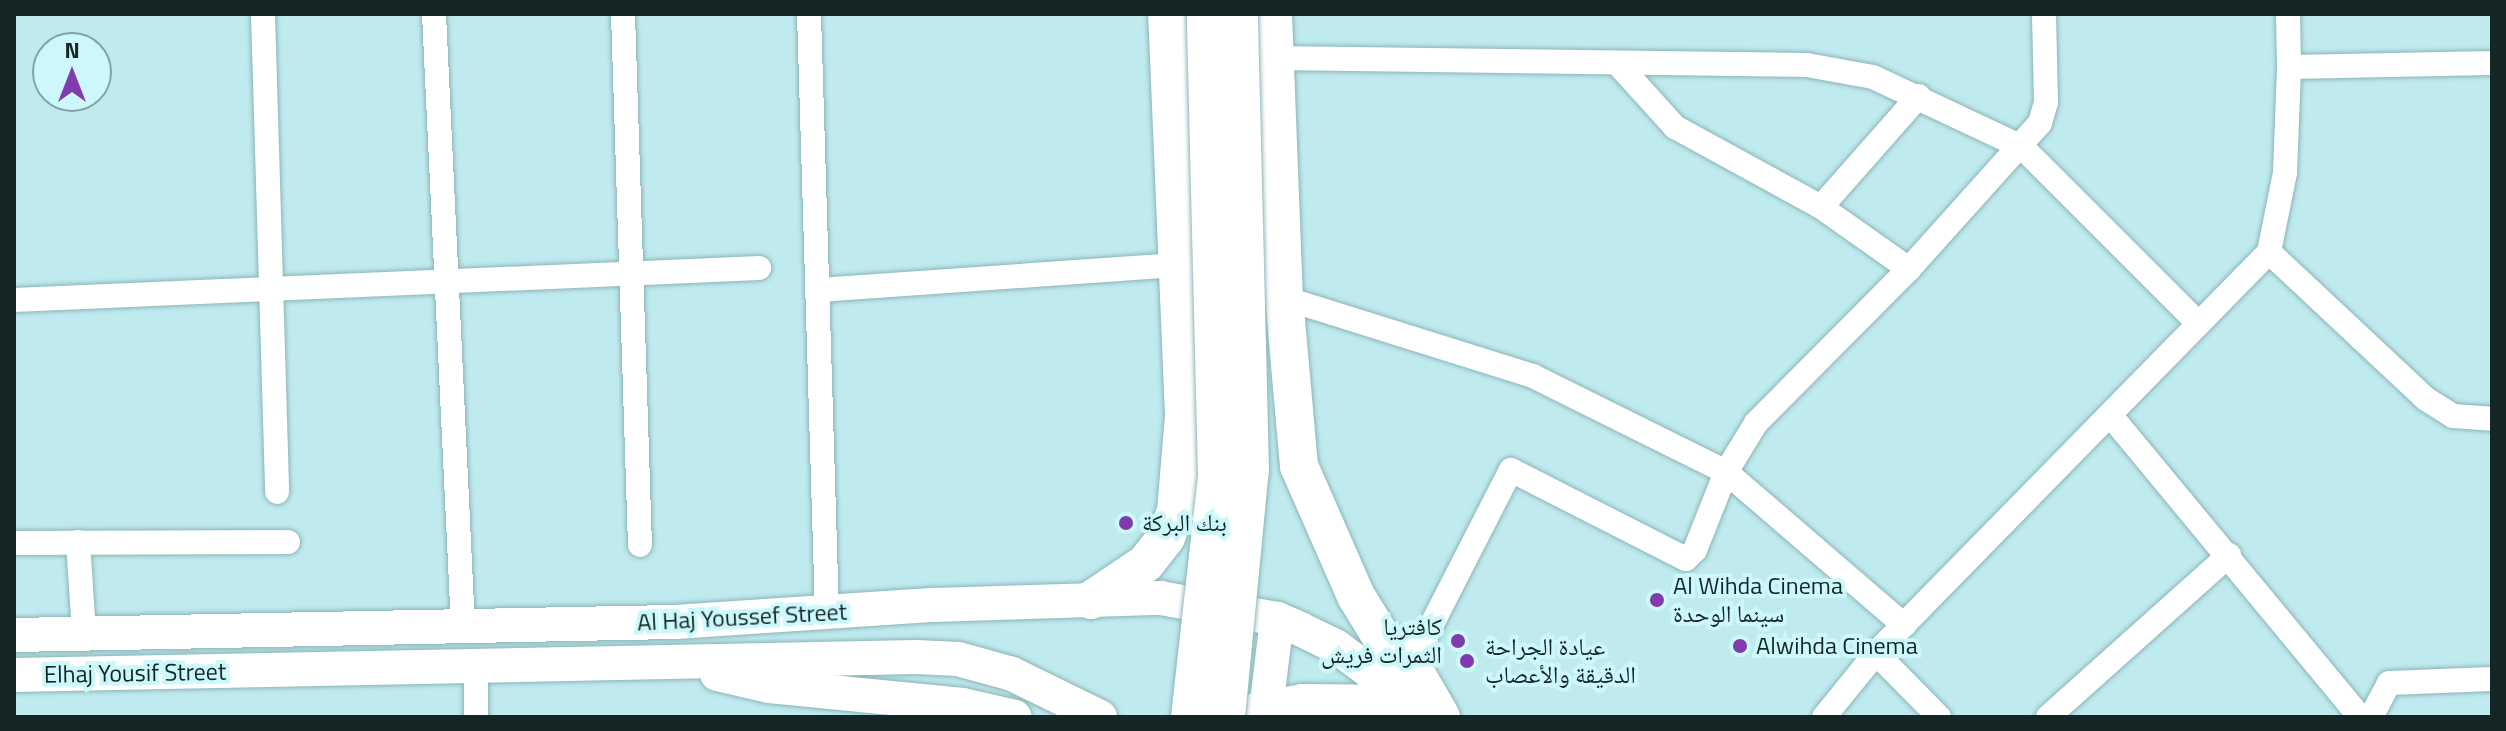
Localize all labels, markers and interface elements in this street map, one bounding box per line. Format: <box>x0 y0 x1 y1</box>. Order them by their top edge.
north arrow <box>32 32 112 112</box>
text: N <box>64 33 80 67</box>
place label: بنك البركة <box>1142 509 1227 537</box>
marker: بنك البركة <box>1117 514 1135 532</box>
place label: Al Wihda Cinema سينما الوحدة <box>1673 572 1843 628</box>
marker: Al Wihda Cinema سينما الوحدة <box>1648 591 1666 609</box>
street label: Al Haj Youssef Street <box>636 597 848 637</box>
place label: كافتريا الثمرات فريش <box>1321 613 1442 669</box>
marker: كافتريا الثمرات فريش <box>1449 632 1467 650</box>
place label: Alwihda Cinema <box>1756 632 1918 660</box>
place label: عيادة الجراحة الدقيقة والأعصاب <box>1485 633 1636 689</box>
marker: Alwihda Cinema <box>1731 637 1749 655</box>
marker: عيادة الجراحة الدقيقة والأعصاب <box>1456 650 1478 672</box>
street label: Elhaj Yousif Street <box>44 657 226 689</box>

